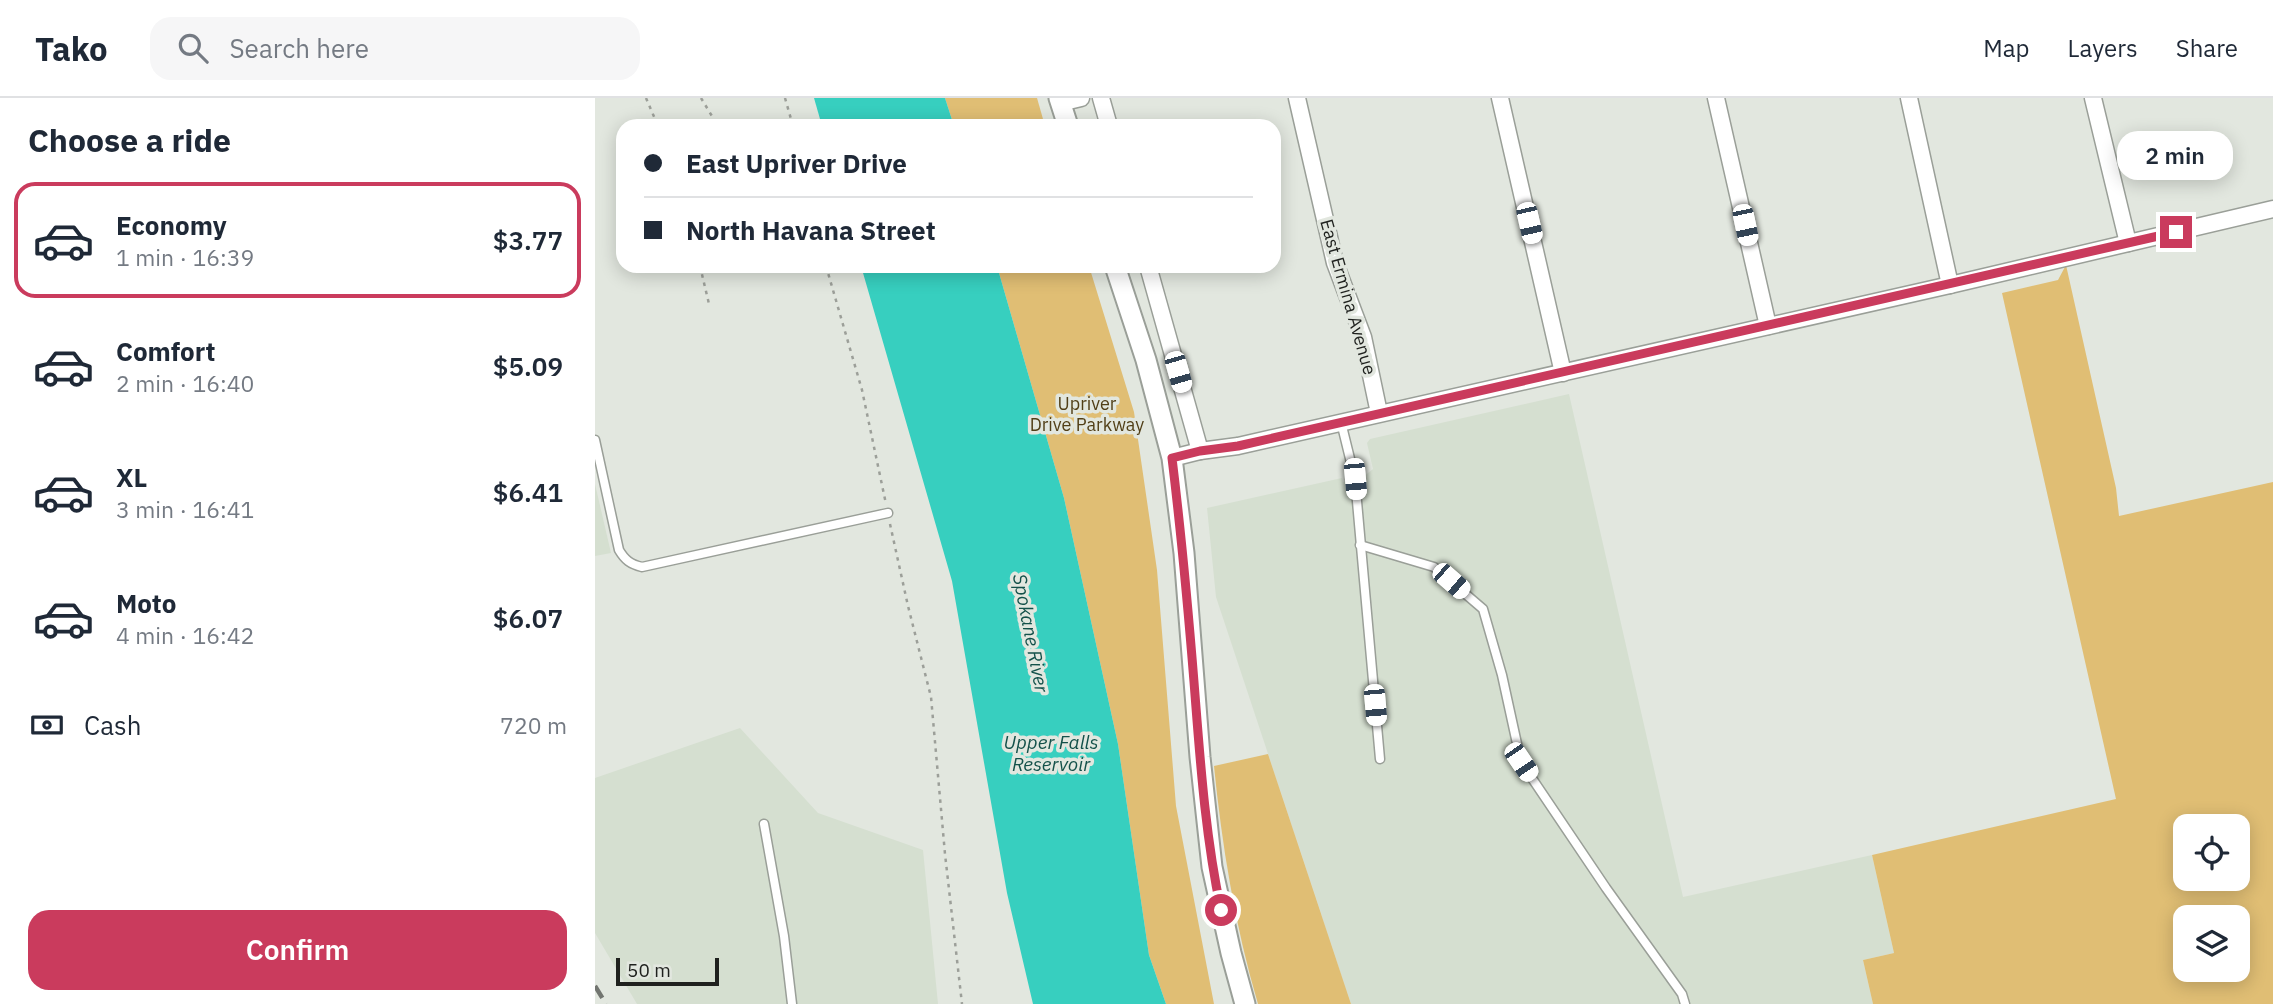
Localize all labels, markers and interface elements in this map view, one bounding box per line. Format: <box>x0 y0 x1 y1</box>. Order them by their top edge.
search box <box>150 17 640 80</box>
text: Tako <box>35 27 108 70</box>
icon: search <box>174 29 212 67</box>
text: Search here <box>230 31 369 65</box>
text: Map <box>1983 32 2030 64</box>
text: Layers <box>2068 32 2138 64</box>
text: Share <box>2176 32 2238 64</box>
text: Choose a ride <box>28 119 231 161</box>
callout: 2 min <box>2118 130 2234 180</box>
text: 2 min <box>2145 140 2205 170</box>
text: East Upriver Drive <box>686 146 907 180</box>
car <box>1515 200 1544 246</box>
car <box>1731 202 1760 248</box>
text: Economy <box>116 208 227 242</box>
icon: car <box>32 209 95 272</box>
text: North Havana Street <box>686 213 936 247</box>
street label: East Ermina Avenue <box>1315 216 1382 377</box>
route end <box>2160 216 2192 248</box>
text: $3.77 <box>493 223 563 257</box>
text: 1 min · 16:39 <box>116 242 254 272</box>
text: Comfort <box>116 334 215 368</box>
icon: car <box>32 335 95 398</box>
text: $5.09 <box>493 349 563 383</box>
car <box>1163 349 1194 395</box>
text: 2 min · 16:40 <box>116 368 254 398</box>
park label: Upriver Drive Parkway <box>1030 392 1144 436</box>
car <box>1343 457 1368 501</box>
text: XL <box>116 460 147 494</box>
icon: car <box>32 461 95 524</box>
text: $6.41 <box>493 475 563 509</box>
text: 3 min · 16:41 <box>116 494 254 524</box>
car <box>1429 559 1474 603</box>
water label: Spokane River <box>1008 572 1054 695</box>
text: Moto <box>116 586 176 620</box>
icon: car <box>32 587 95 650</box>
text: $6.07 <box>493 601 563 635</box>
text: 4 min · 16:42 <box>116 620 254 650</box>
car <box>1363 683 1388 727</box>
icon: cash <box>28 706 66 744</box>
text: Cash <box>84 708 141 742</box>
text: 720 m <box>500 710 567 740</box>
water label: Upper Falls Reservoir <box>1004 730 1099 776</box>
car <box>1501 739 1542 785</box>
map controls <box>2173 814 2250 982</box>
button: locate <box>2173 814 2250 891</box>
route start <box>1205 894 1237 926</box>
button: layers <box>2173 905 2250 982</box>
button: Confirm <box>28 910 567 990</box>
scale bar <box>616 955 719 987</box>
text: 50 m <box>627 958 671 982</box>

